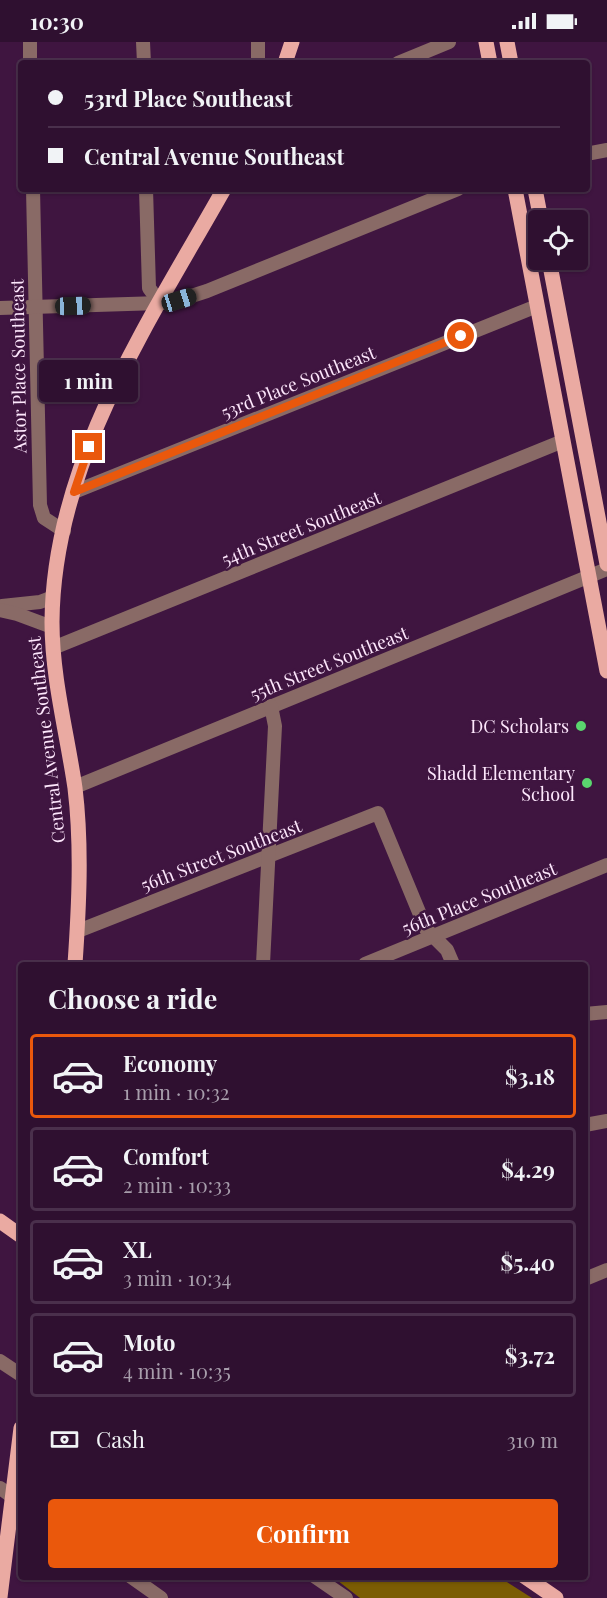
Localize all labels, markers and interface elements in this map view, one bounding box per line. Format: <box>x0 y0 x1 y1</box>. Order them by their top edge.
text: 10:30 <box>30 6 84 36</box>
text: 53rd Place Southeast <box>84 83 292 113</box>
text: Central Avenue Southeast <box>84 141 344 171</box>
map controls <box>528 210 588 270</box>
button: locate <box>528 210 588 270</box>
street label: Astor Place Southeast <box>4 278 32 454</box>
car <box>159 286 199 314</box>
car <box>55 296 91 316</box>
route start <box>447 322 474 349</box>
street label: 53rd Place Southeast <box>217 340 379 424</box>
callout: 1 min <box>40 360 138 402</box>
text: 1 min <box>64 367 113 394</box>
route end <box>75 433 102 460</box>
street label: 54th Street Southeast <box>218 485 385 571</box>
street label: 55th Street Southeast <box>246 620 412 706</box>
street label: Central Avenue Southeast <box>21 635 71 845</box>
place label: DC Scholars <box>470 714 569 738</box>
marker: DC Scholars <box>574 719 588 733</box>
place label: Shadd Elementary School <box>427 761 575 806</box>
marker: Shadd Elementary School <box>580 776 594 790</box>
street label: 56th Street Southeast <box>137 813 305 897</box>
street label: 56th Place Southeast <box>398 856 560 940</box>
text: Choose a ride <box>48 980 217 1016</box>
text: Economy <box>123 1048 217 1078</box>
icon: car <box>51 1049 105 1103</box>
text: $3.18 <box>505 1061 555 1091</box>
text: 1 min · 10:32 <box>123 1078 230 1105</box>
text: Comfort <box>123 1141 209 1171</box>
icon: car <box>51 1142 105 1196</box>
text: $4.29 <box>501 1154 555 1184</box>
text: 2 min · 10:33 <box>123 1171 231 1198</box>
text: XL <box>123 1234 152 1264</box>
icon: car <box>51 1235 105 1289</box>
text: $5.40 <box>501 1247 555 1277</box>
text: 3 min · 10:34 <box>123 1264 231 1291</box>
text: Moto <box>123 1327 176 1357</box>
icon: car <box>51 1328 105 1382</box>
text: $3.72 <box>505 1340 555 1370</box>
text: 4 min · 10:35 <box>123 1357 231 1384</box>
icon: cash <box>48 1423 81 1456</box>
text: Cash <box>96 1424 145 1454</box>
text: 310 m <box>507 1426 558 1453</box>
button: Confirm <box>48 1499 558 1568</box>

